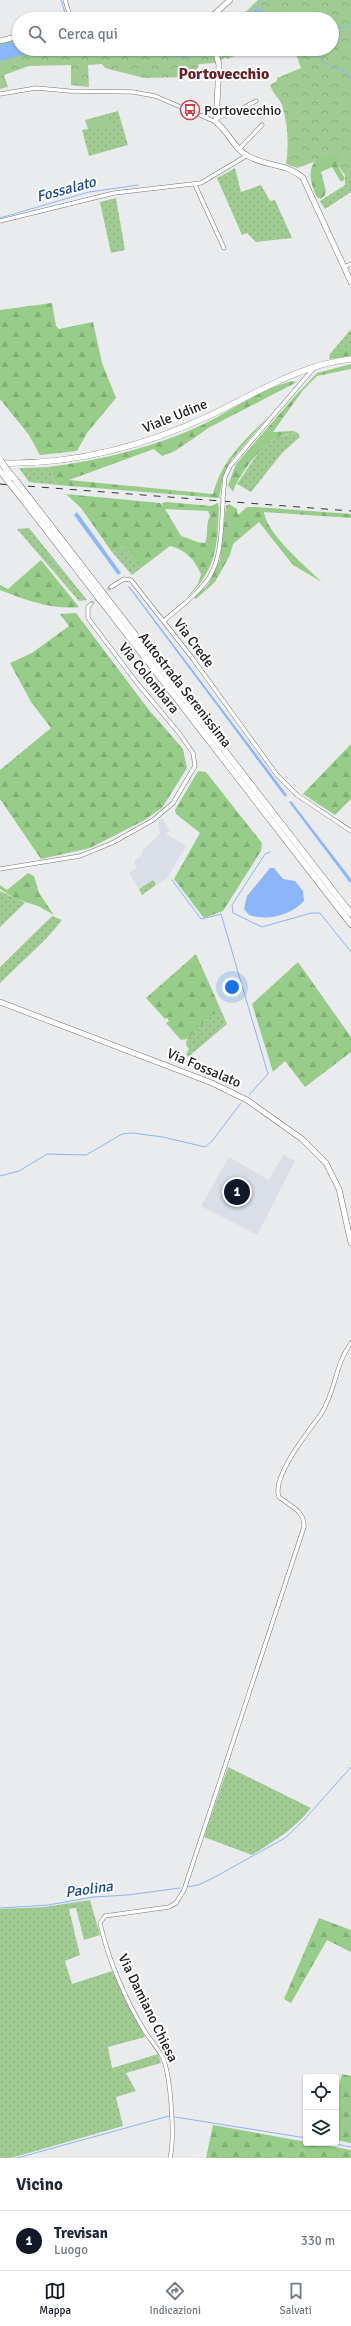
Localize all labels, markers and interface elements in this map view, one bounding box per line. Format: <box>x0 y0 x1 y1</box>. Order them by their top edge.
search box <box>12 12 339 56</box>
icon: search <box>26 23 48 45</box>
text: Cerca qui <box>58 25 118 43</box>
district label: Portovecchio <box>179 64 269 84</box>
bus stop icon: Portovecchio <box>179 99 201 121</box>
place label: Portovecchio <box>204 102 281 119</box>
water label: Fossalato <box>34 172 99 206</box>
street label: Viale Udine <box>140 395 210 437</box>
street label: Via Crede <box>170 615 218 671</box>
street label: Autostrada Serenissima <box>135 629 235 751</box>
street label: Via Colombara <box>115 639 183 717</box>
your location <box>222 977 242 997</box>
street label: Via Fossalato <box>164 1045 244 1091</box>
pin: 1 <box>224 1177 250 1207</box>
water label: Paolina <box>64 1877 114 1901</box>
street label: Via Damiano Chiesa <box>114 1951 182 2065</box>
map controls <box>303 2074 339 2146</box>
button: locate <box>303 2074 339 2110</box>
button: layers <box>303 2110 339 2146</box>
text: Vicino <box>16 2174 63 2195</box>
text: Trevisan <box>54 2224 108 2242</box>
text: 1 <box>25 2233 33 2249</box>
text: 330 m <box>301 2233 335 2249</box>
text: Luogo <box>54 2242 88 2258</box>
tab: Mappa <box>39 2280 71 2317</box>
tab: Indicazioni <box>150 2280 201 2317</box>
tab: Salvati <box>280 2280 312 2317</box>

